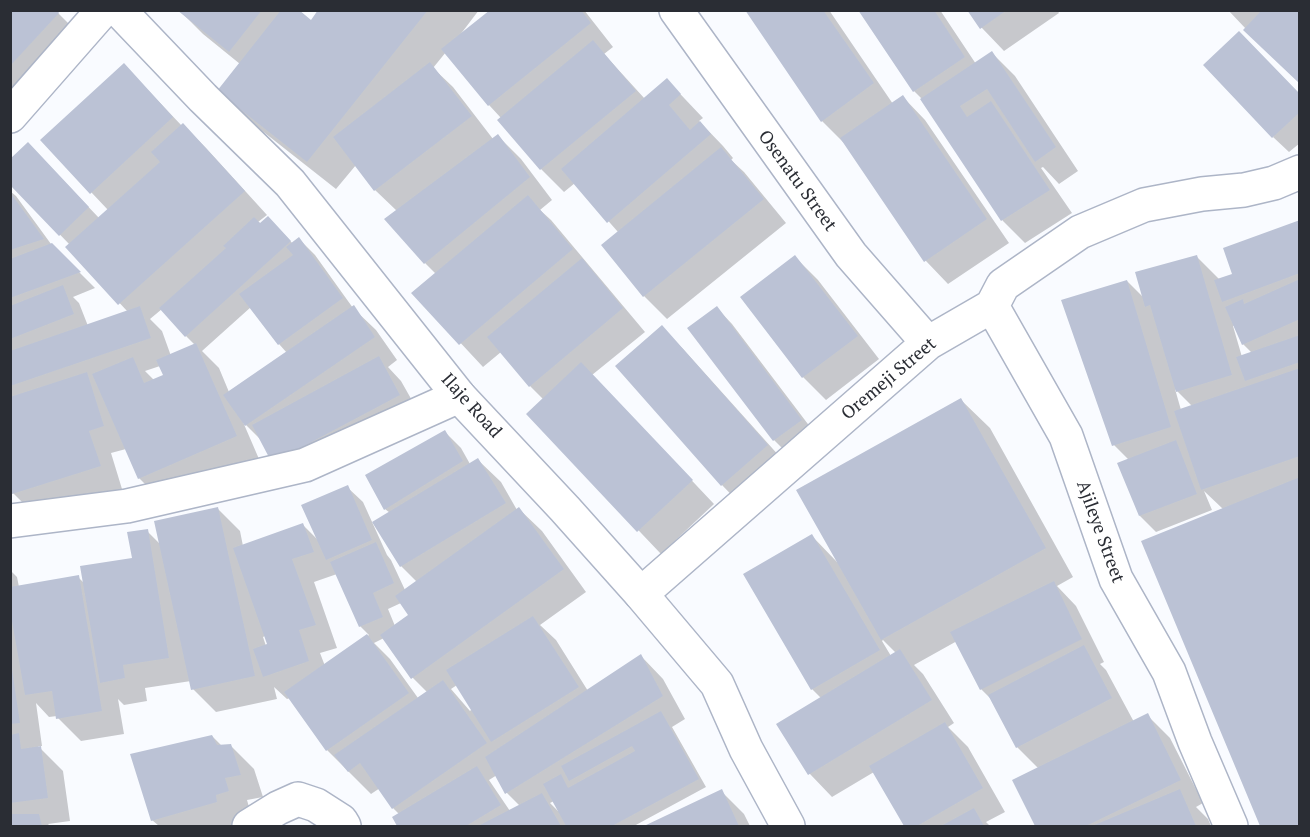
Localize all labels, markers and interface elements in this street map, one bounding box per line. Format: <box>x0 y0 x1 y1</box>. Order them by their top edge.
street label: Osenatu Street <box>753 126 841 236</box>
street label: Oremeji Street <box>837 333 941 425</box>
street label: Ilaje Road <box>436 369 506 443</box>
street label: Ajileye Street <box>1072 478 1128 586</box>

